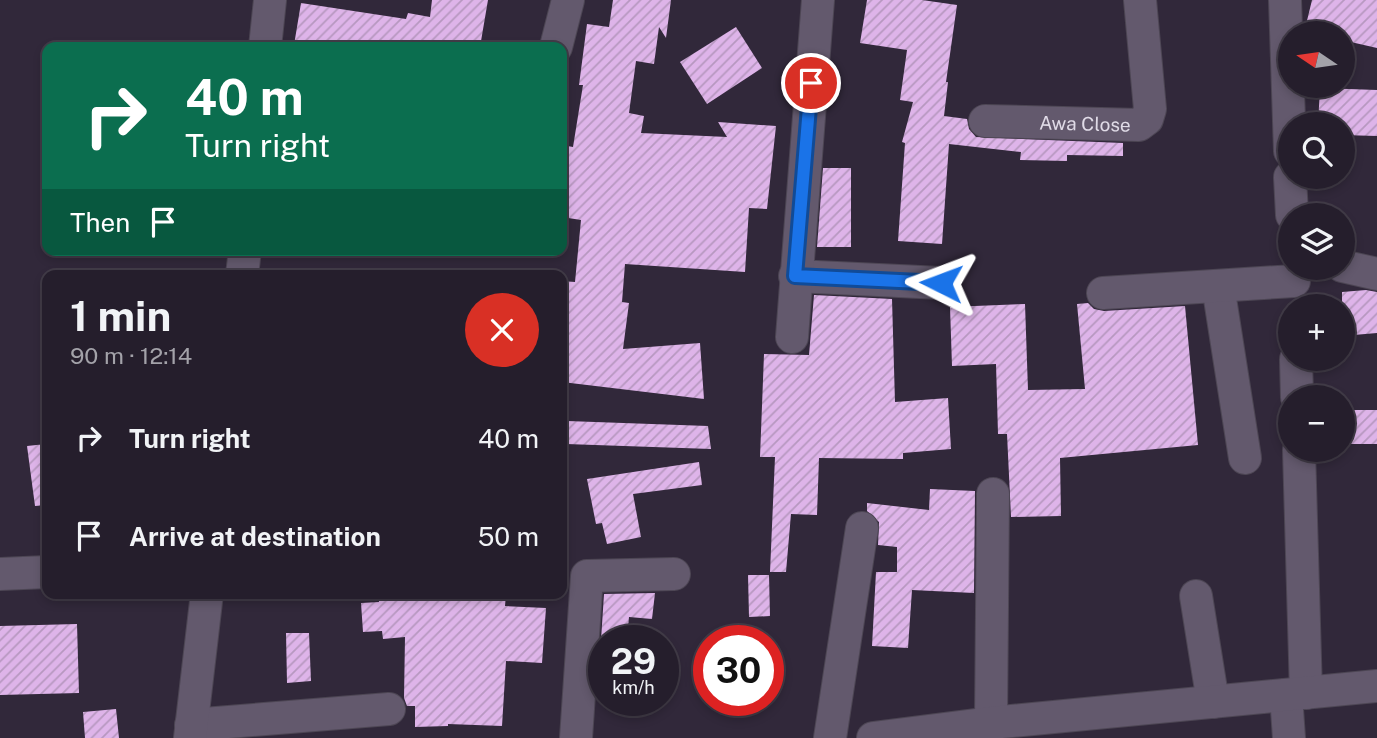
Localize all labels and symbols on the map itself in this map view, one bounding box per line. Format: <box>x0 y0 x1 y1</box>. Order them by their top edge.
north arrow <box>1278 21 1354 98</box>
pin <box>781 53 841 113</box>
street label: Awa Close <box>1039 111 1131 136</box>
position arrow <box>904 246 978 320</box>
speed limit sign: 30 <box>693 625 784 716</box>

